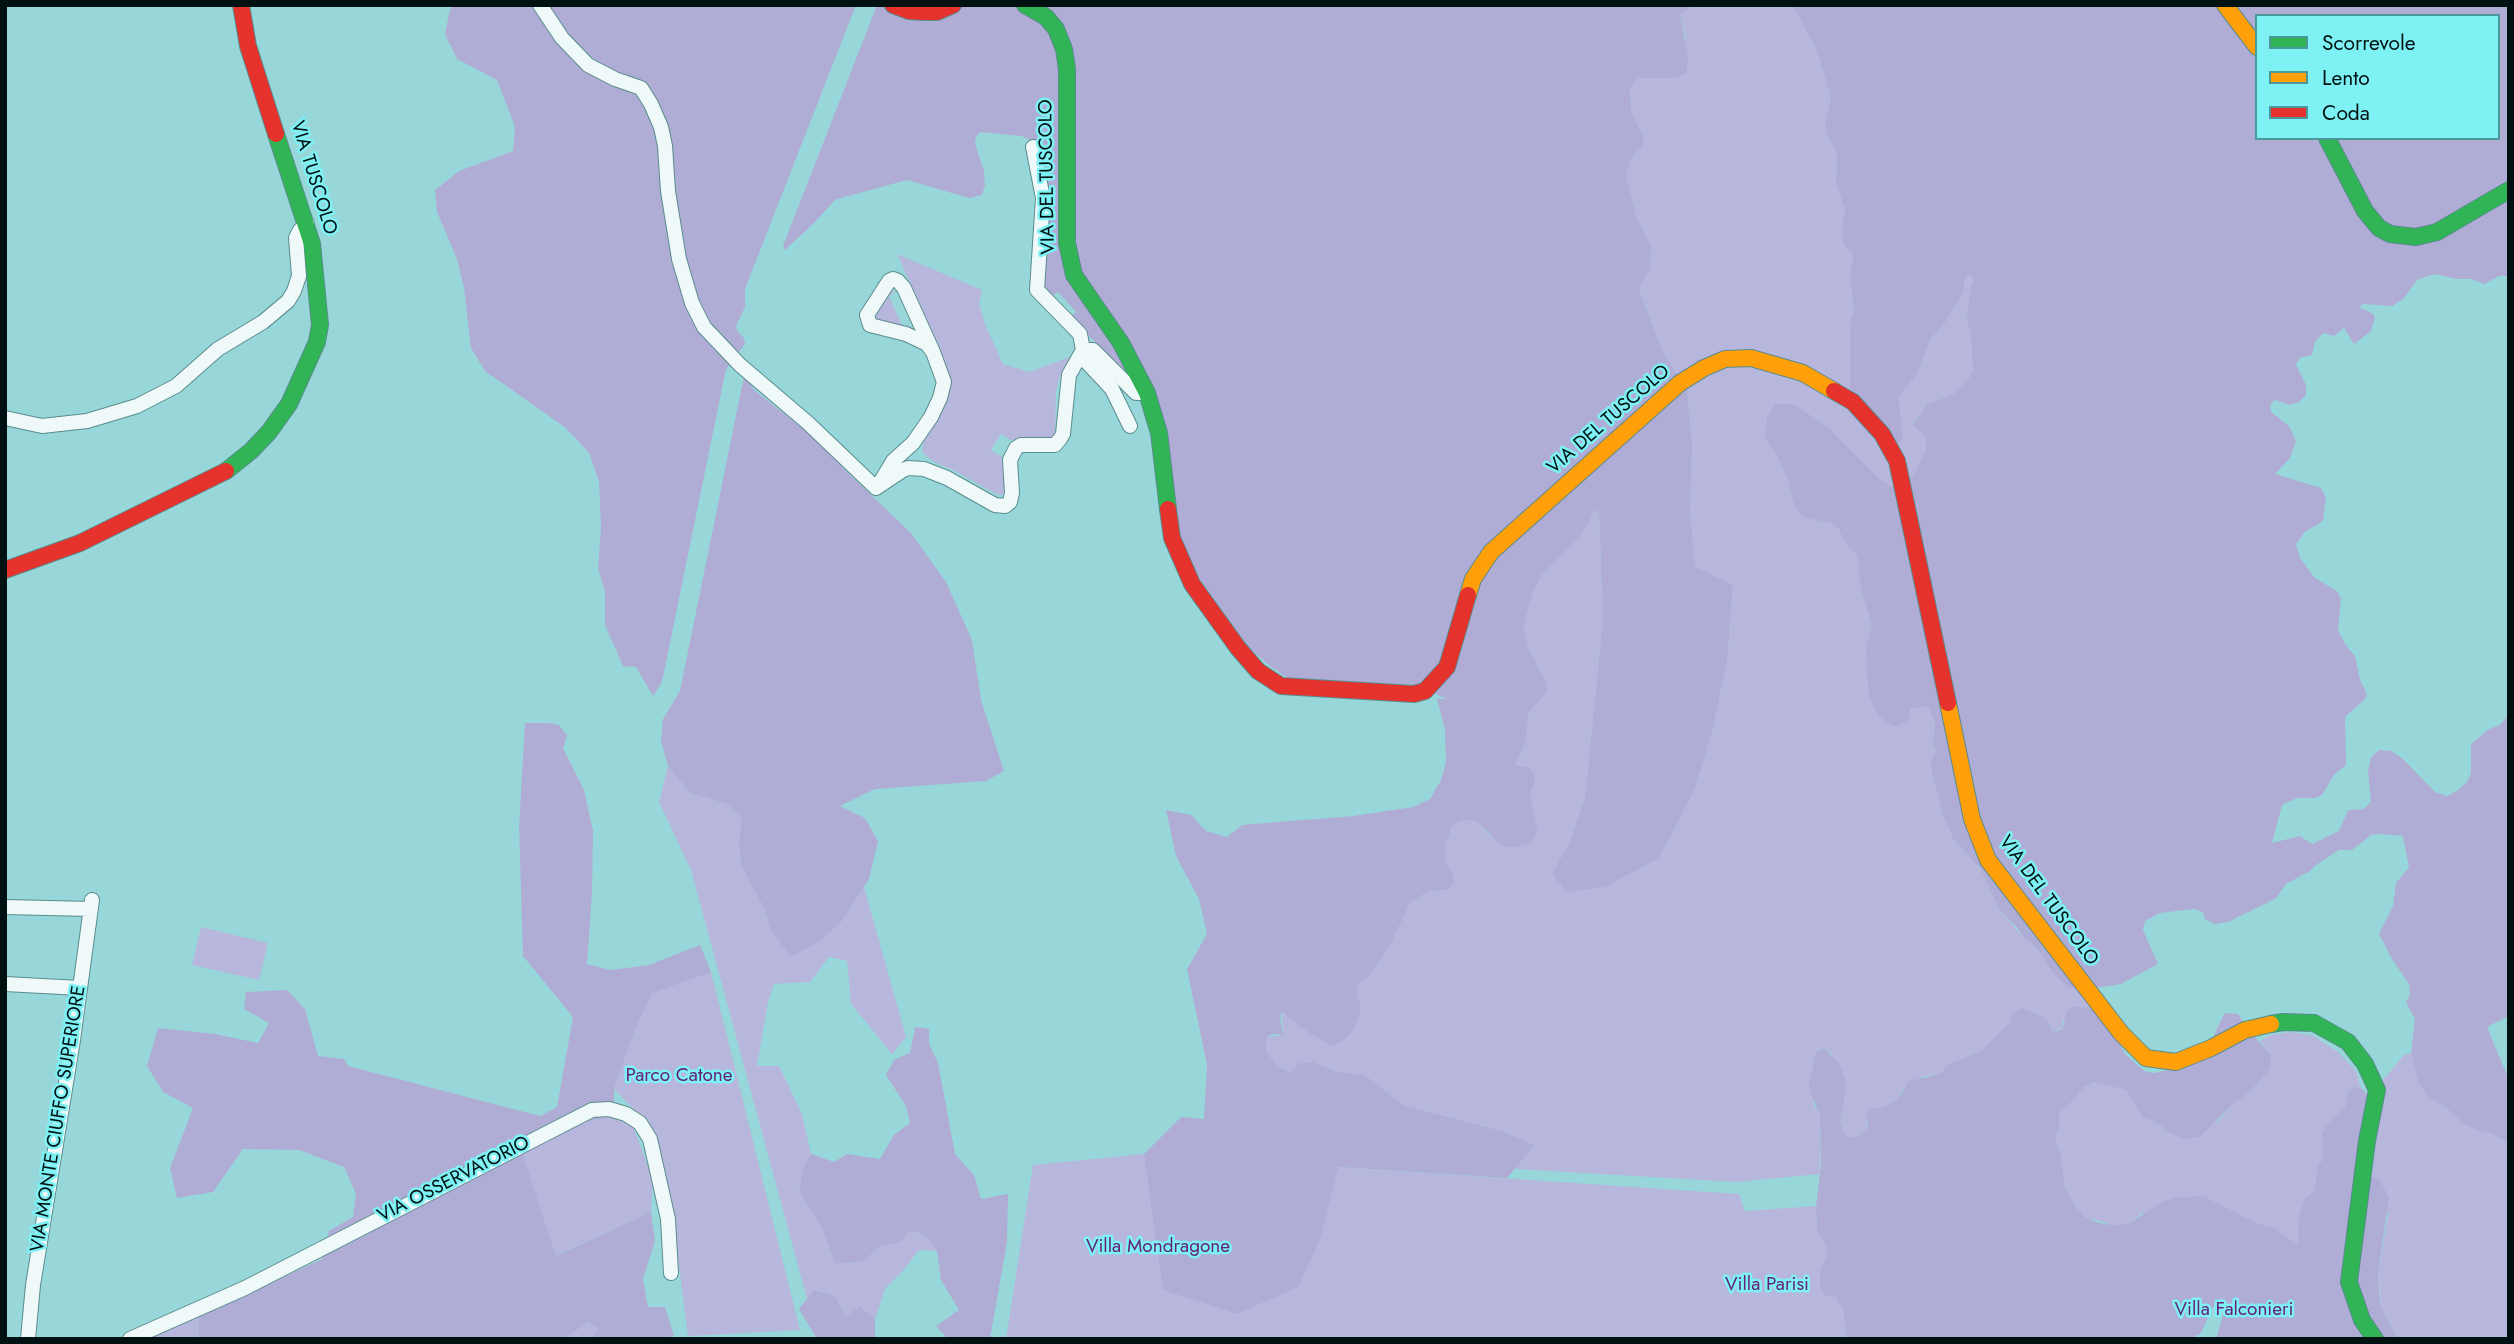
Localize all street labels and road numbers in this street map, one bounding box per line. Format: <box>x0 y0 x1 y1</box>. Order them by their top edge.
street label: VIA DEL TUSCOLO <box>1035 99 1061 255</box>
street label: VIA TUSCOLO <box>285 118 341 238</box>
street label: VIA DEL TUSCOLO <box>1543 360 1675 480</box>
street label: VIA DEL TUSCOLO <box>1993 832 2103 970</box>
street label: VIA MONTE CIUFFO SUPERIORE <box>27 984 91 1254</box>
street label: VIA OSSERVATORIO <box>374 1132 534 1228</box>

